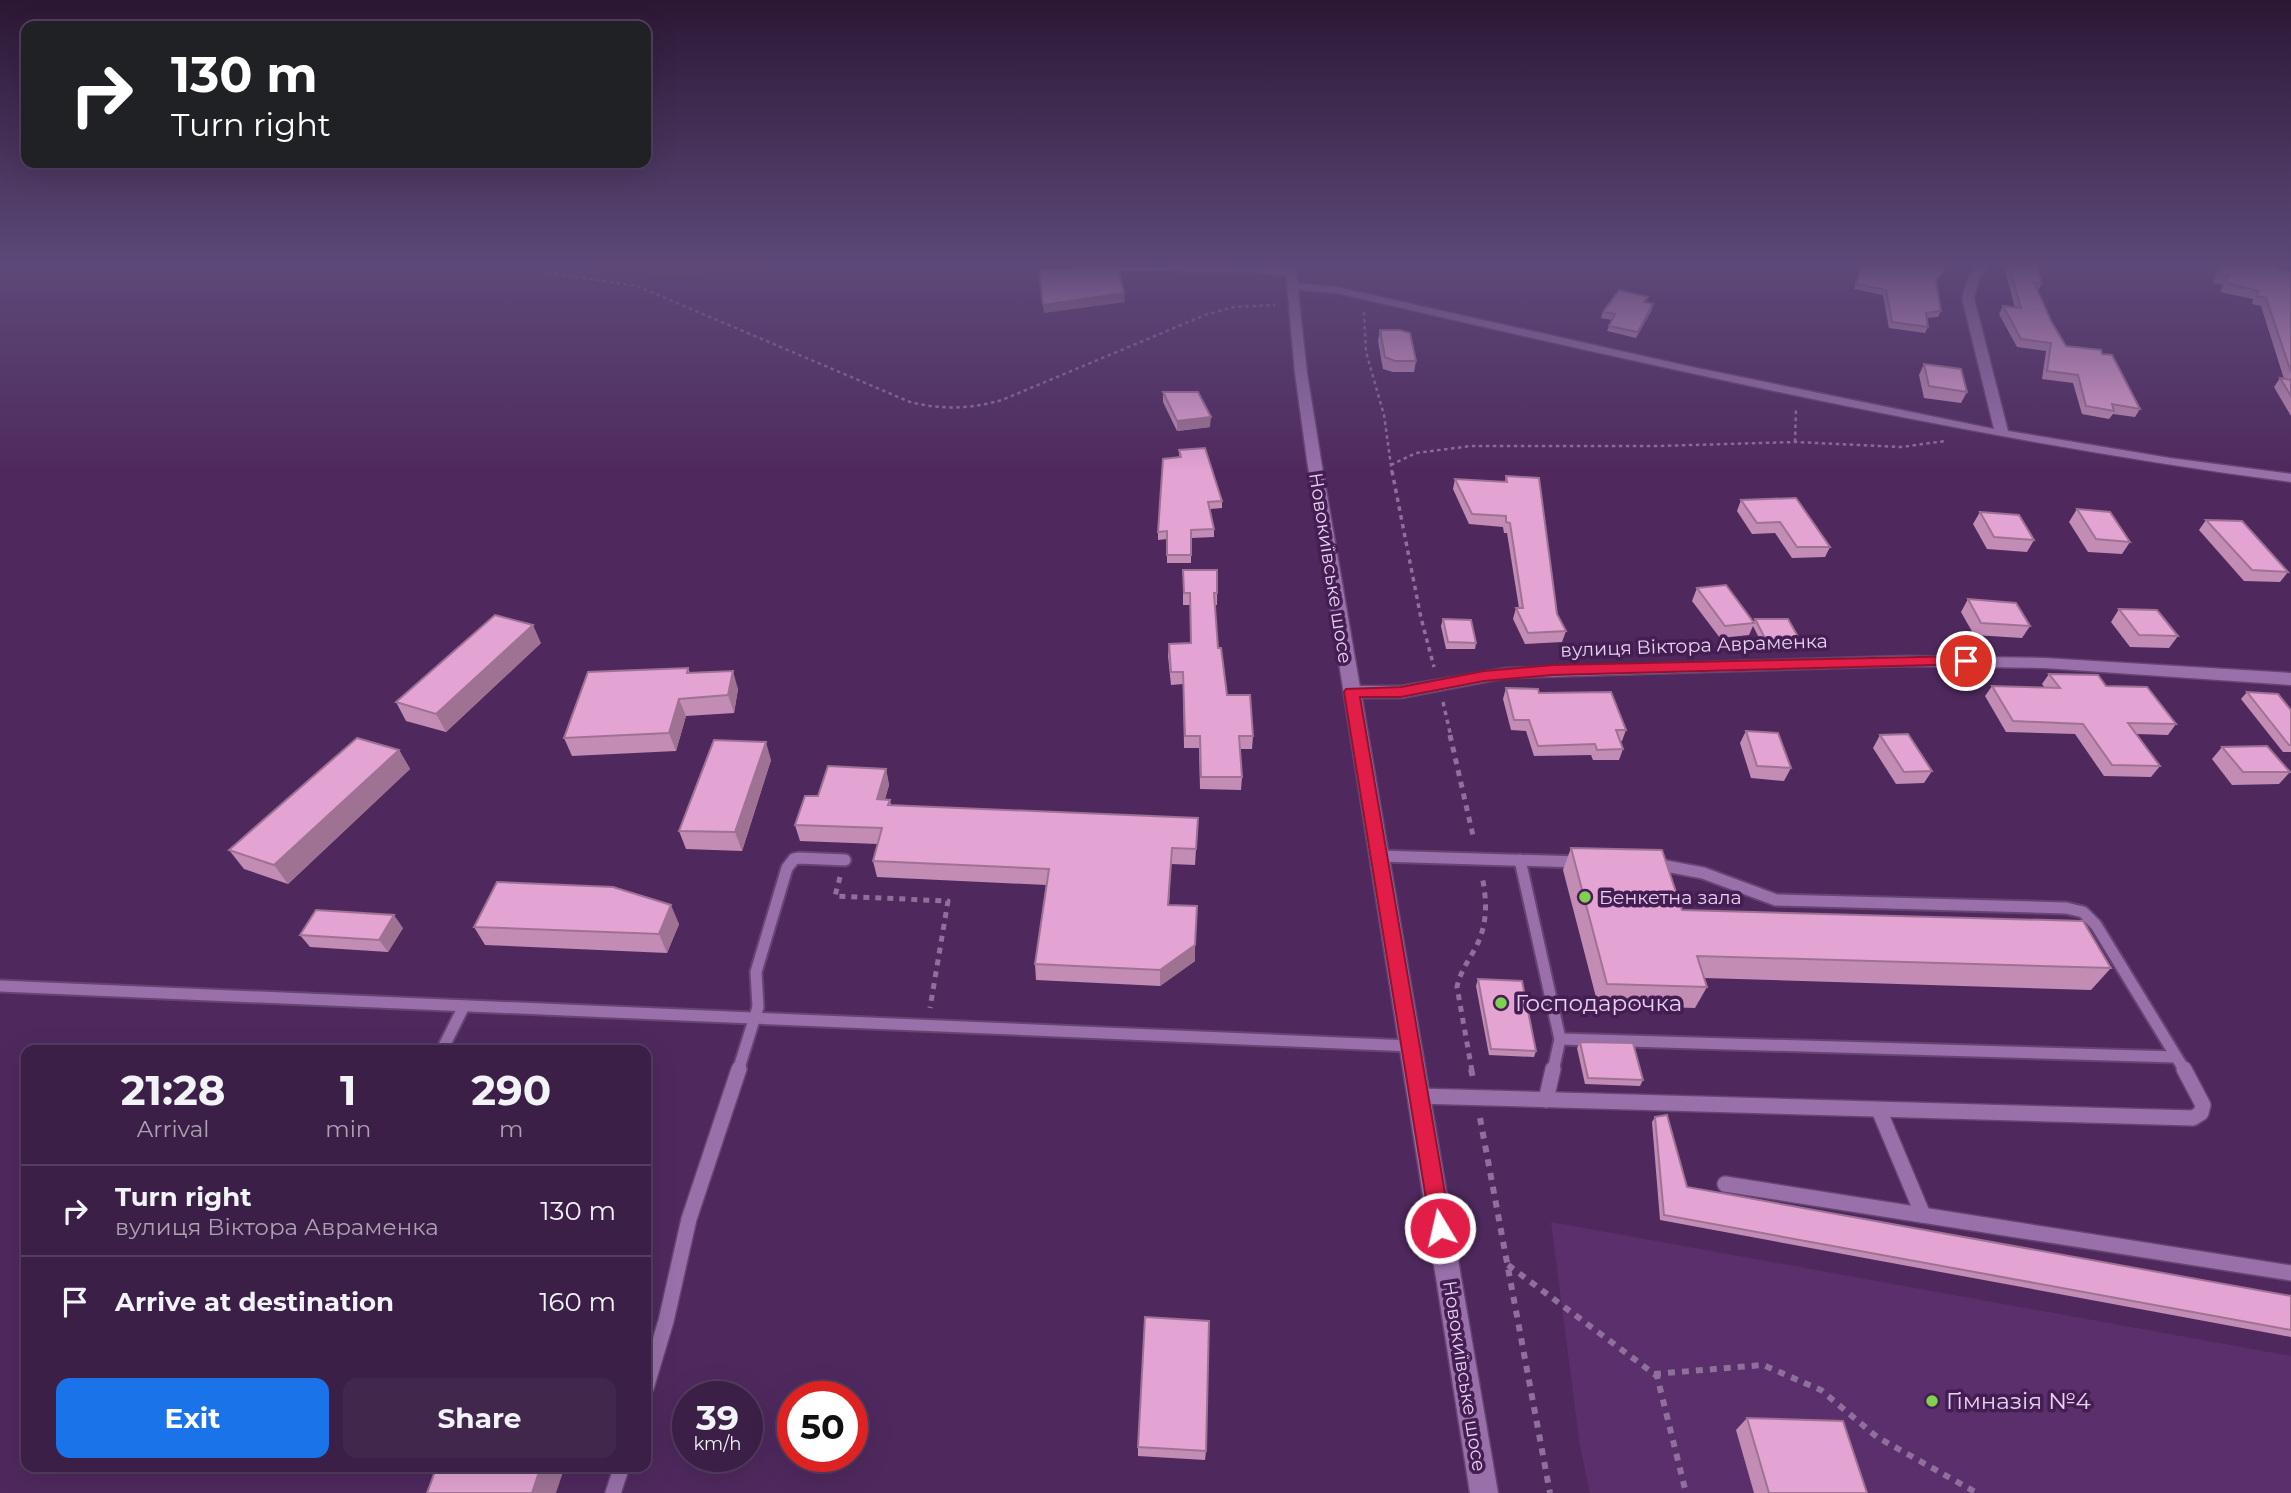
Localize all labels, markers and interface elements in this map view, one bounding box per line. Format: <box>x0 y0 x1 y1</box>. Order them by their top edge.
text: 130 m <box>171 45 318 104</box>
icon: right <box>56 49 147 140</box>
text: Turn right <box>171 105 331 144</box>
street label: Новокиївське шосе <box>1304 471 1357 665</box>
street label: вулиця Віктора Авраменка <box>1560 629 1828 662</box>
pin <box>1936 631 1996 691</box>
icon: arrive <box>1947 642 1985 680</box>
place label: Бенкетна зала <box>1599 886 1742 909</box>
marker: Бенкетна зала <box>1577 889 1593 905</box>
place label: Господарочка <box>1515 989 1682 1017</box>
marker: Господарочка <box>1493 995 1509 1011</box>
text: 21:28 <box>121 1064 226 1116</box>
text: 1 <box>340 1064 357 1116</box>
text: 290 <box>471 1064 551 1116</box>
text: Arrival <box>137 1115 209 1143</box>
text: min <box>325 1115 371 1143</box>
text: m <box>499 1115 523 1143</box>
text: Turn right <box>115 1181 251 1213</box>
position arrow <box>1403 1191 1477 1265</box>
icon: right <box>56 1192 94 1230</box>
text: 130 m <box>540 1195 616 1227</box>
text: вулиця Віктора Авраменка <box>115 1213 439 1241</box>
street label: Новокиївське шосе <box>1438 1279 1491 1473</box>
icon: arrive <box>56 1283 94 1321</box>
text: Arrive at destination <box>115 1286 394 1318</box>
text: 160 m <box>539 1286 616 1318</box>
button: Exit <box>56 1378 329 1458</box>
button: Share <box>343 1378 616 1458</box>
speed limit sign: 50 <box>777 1381 868 1472</box>
place label: Гімназія №4 <box>1946 1387 2091 1415</box>
marker: Гімназія №4 <box>1924 1393 1940 1409</box>
text: 39 <box>696 1396 739 1439</box>
text: km/h <box>693 1433 742 1455</box>

